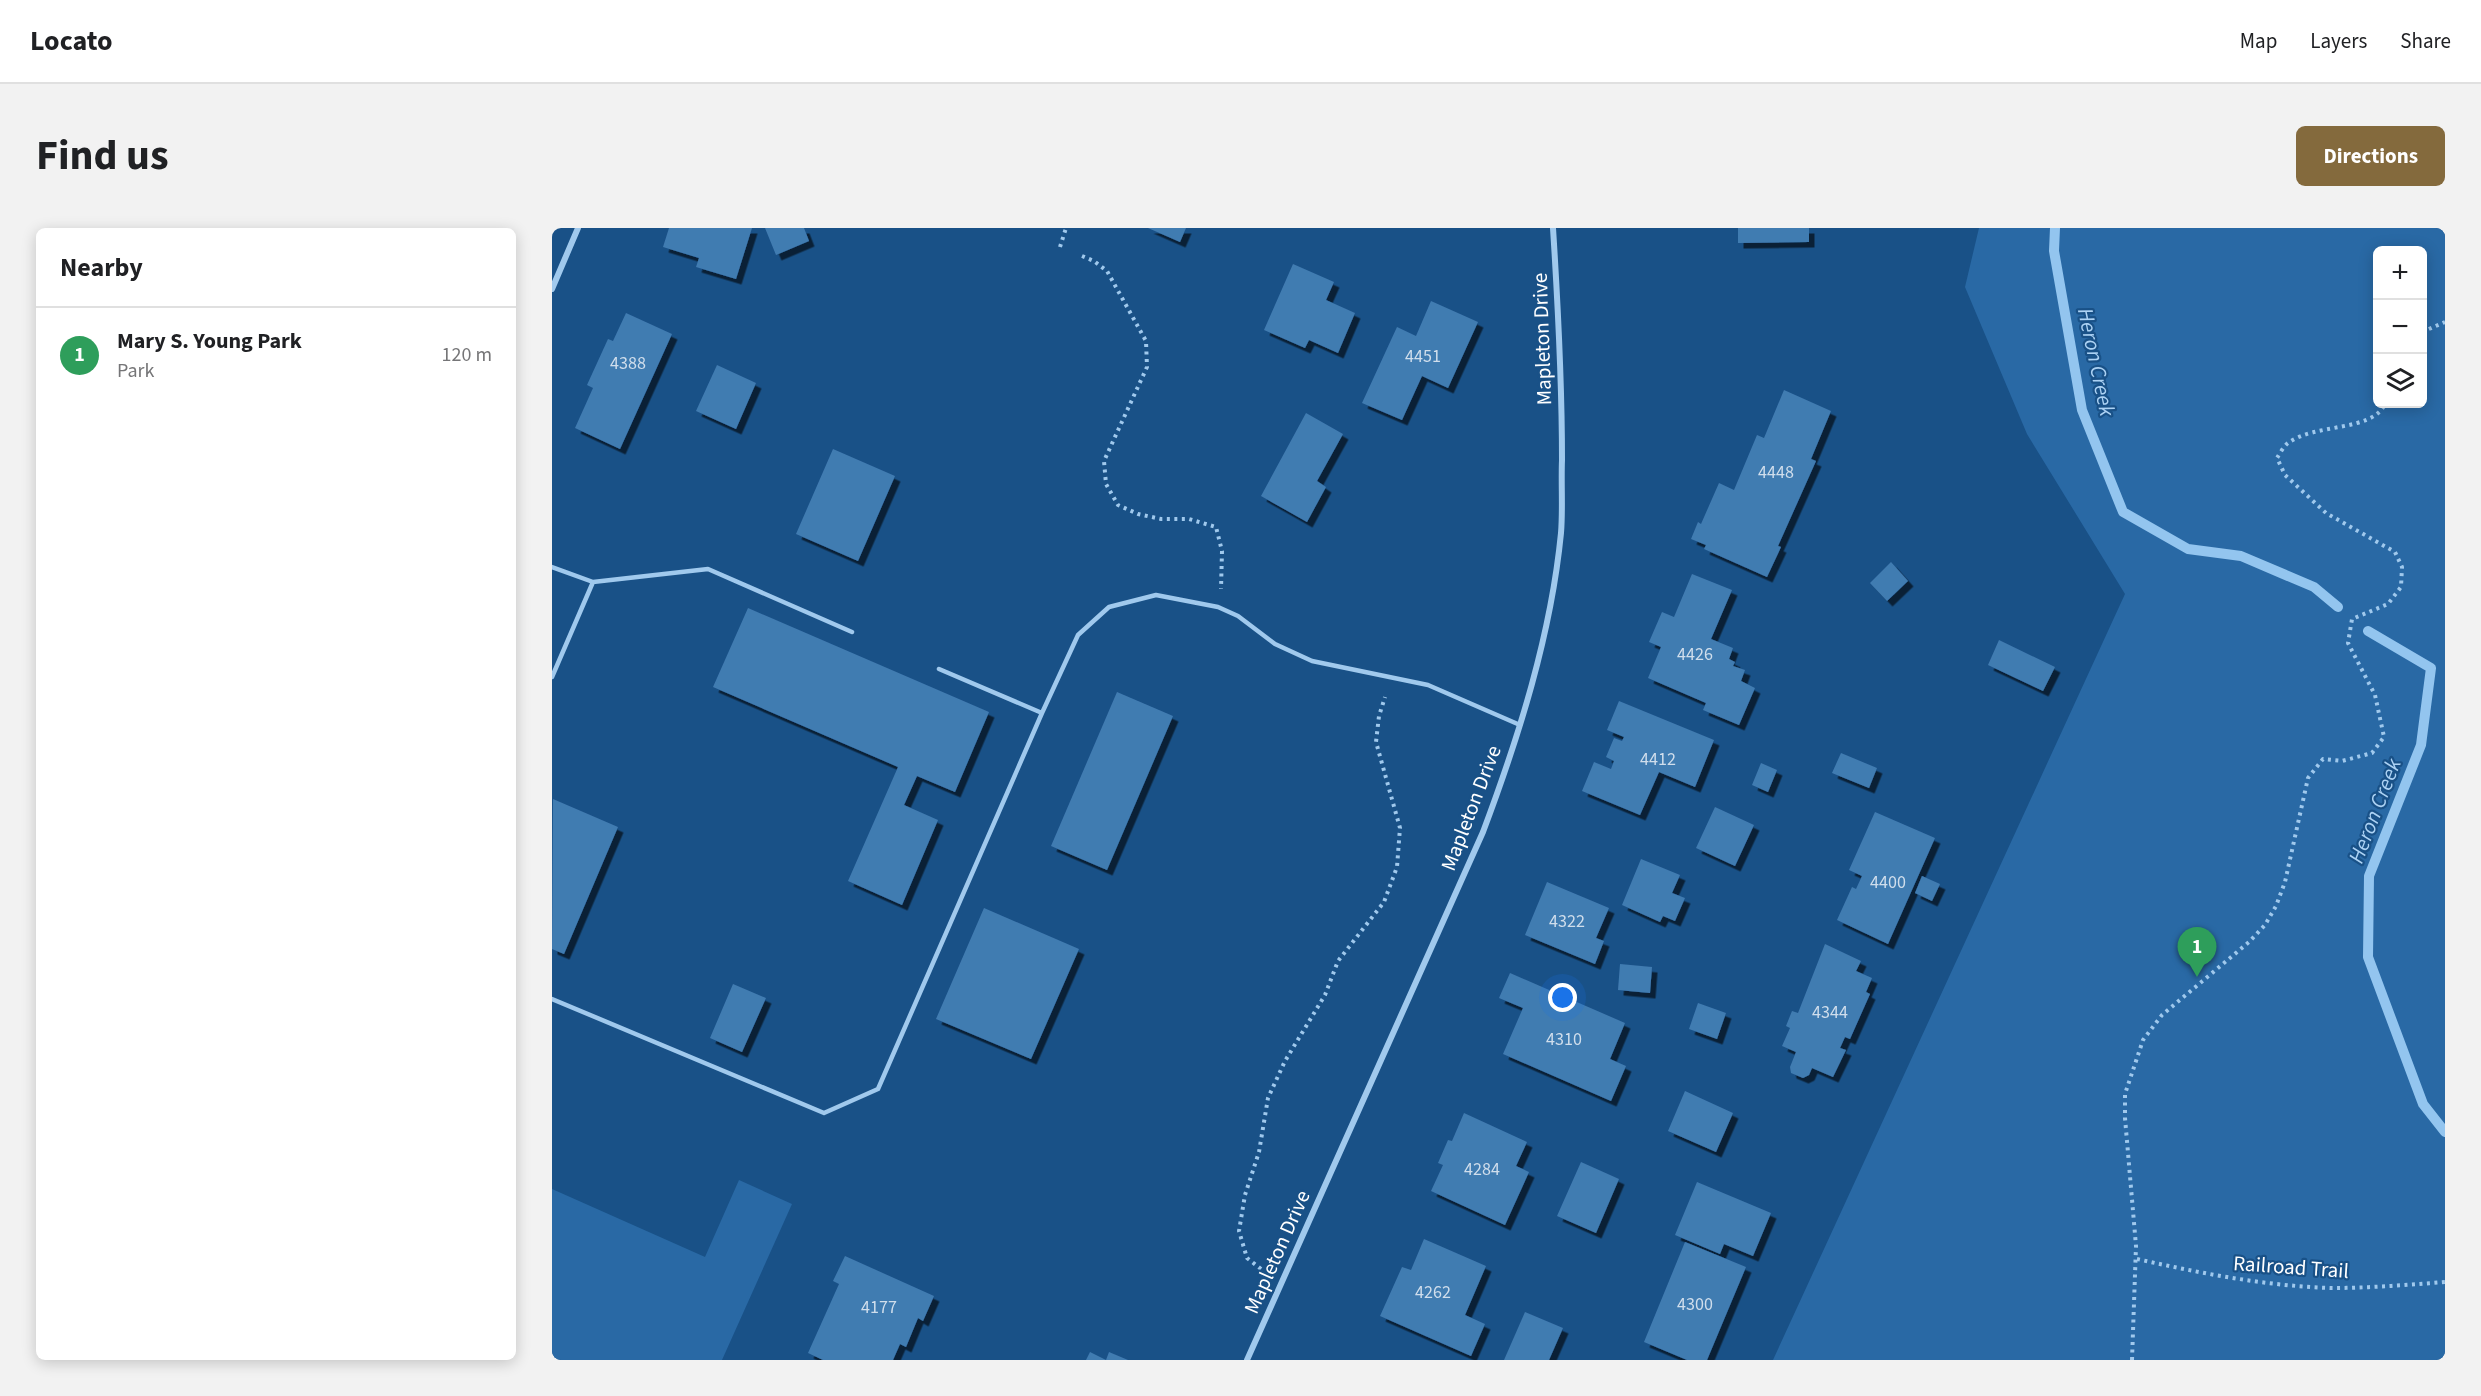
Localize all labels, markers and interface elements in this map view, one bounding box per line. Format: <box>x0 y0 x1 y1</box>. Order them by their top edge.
text: Locato <box>30 21 112 61</box>
text: Map <box>2240 26 2277 56</box>
text: Layers <box>2310 26 2367 56</box>
text: Share <box>2400 26 2451 56</box>
text: Find us <box>36 126 169 186</box>
button: Directions <box>2296 126 2445 186</box>
map controls <box>2373 246 2427 408</box>
button: + <box>2373 246 2427 300</box>
text: Nearby <box>60 249 143 286</box>
street label: Mapleton Drive <box>1525 272 1559 406</box>
button: − <box>2373 300 2427 354</box>
water label: Heron Creek <box>2069 305 2123 420</box>
text: Mary S. Young Park <box>117 325 302 357</box>
text: 1 <box>74 341 85 369</box>
text: 120 m <box>442 341 492 369</box>
house number: 4451 <box>1405 344 1441 369</box>
house number: 4388 <box>610 351 646 376</box>
button: layers <box>2373 354 2427 408</box>
text: Park <box>117 357 154 385</box>
house number: 4448 <box>1758 460 1794 485</box>
house number: 4426 <box>1677 642 1713 667</box>
street label: Mapleton Drive <box>1433 741 1509 875</box>
house number: 4412 <box>1640 747 1676 772</box>
water label: Heron Creek <box>2340 754 2410 868</box>
house number: 4400 <box>1870 870 1906 895</box>
house number: 4322 <box>1549 909 1585 934</box>
pin: 1 <box>2178 928 2216 977</box>
your location <box>1548 983 1577 1012</box>
house number: 4344 <box>1812 1000 1848 1025</box>
house number: 4310 <box>1546 1027 1582 1052</box>
house number: 4284 <box>1464 1157 1500 1182</box>
street label: Mapleton Drive <box>1236 1185 1318 1319</box>
street label: Railroad Trail <box>2232 1248 2350 1286</box>
house number: 4262 <box>1415 1280 1451 1305</box>
house number: 4300 <box>1677 1292 1713 1317</box>
house number: 4177 <box>861 1295 897 1320</box>

